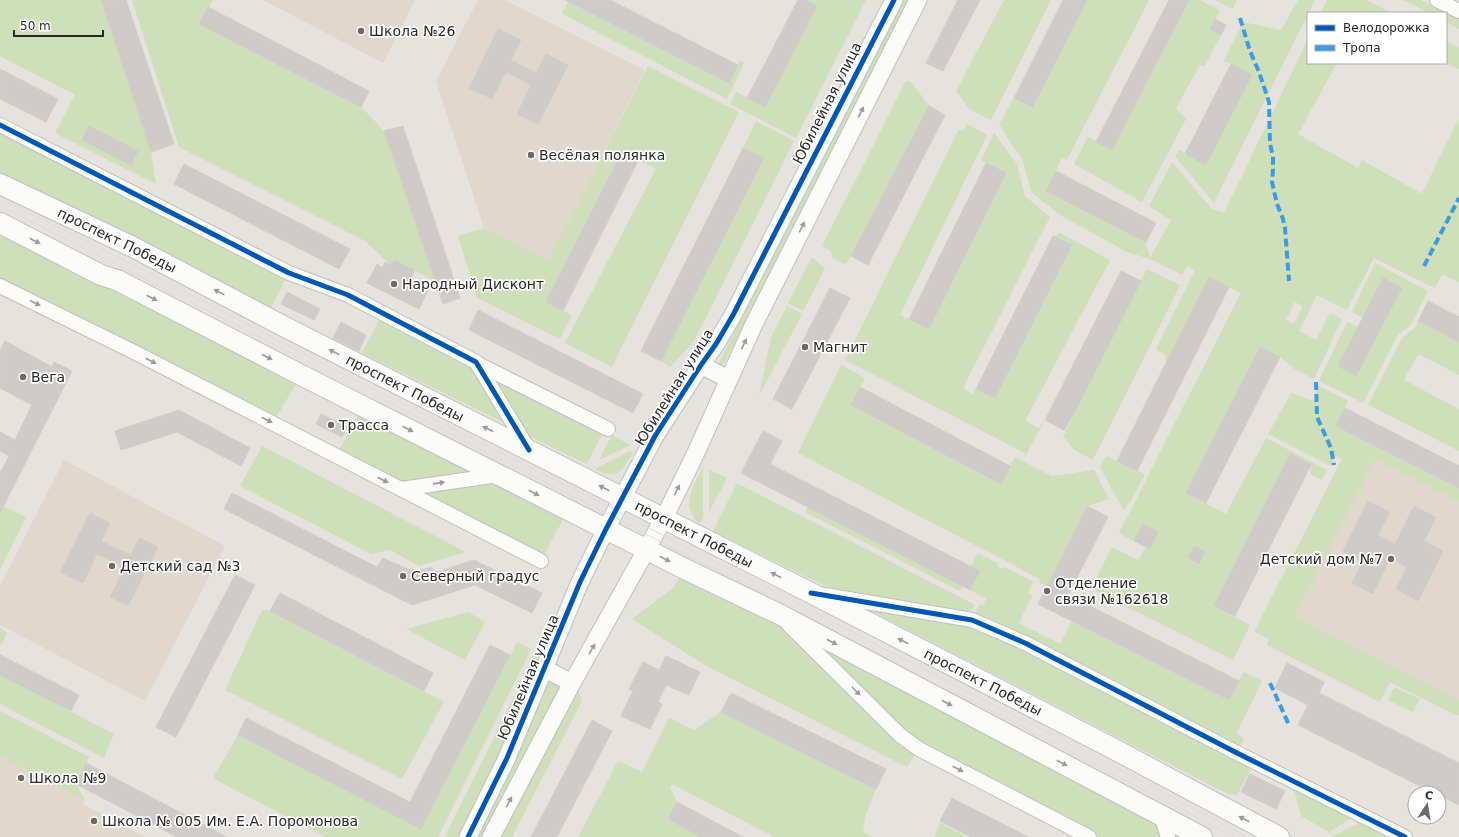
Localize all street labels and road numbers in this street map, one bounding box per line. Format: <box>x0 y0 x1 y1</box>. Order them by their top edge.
street label: Юбилейная улица <box>789 39 865 167</box>
street label: проспект Победы <box>55 204 179 276</box>
street label: Юбилейная улица <box>632 326 716 448</box>
street label: проспект Победы <box>343 351 467 425</box>
street label: проспект Победы <box>632 497 756 571</box>
street label: Юбилейная улица <box>494 612 562 742</box>
street label: проспект Победы <box>921 645 1045 719</box>

